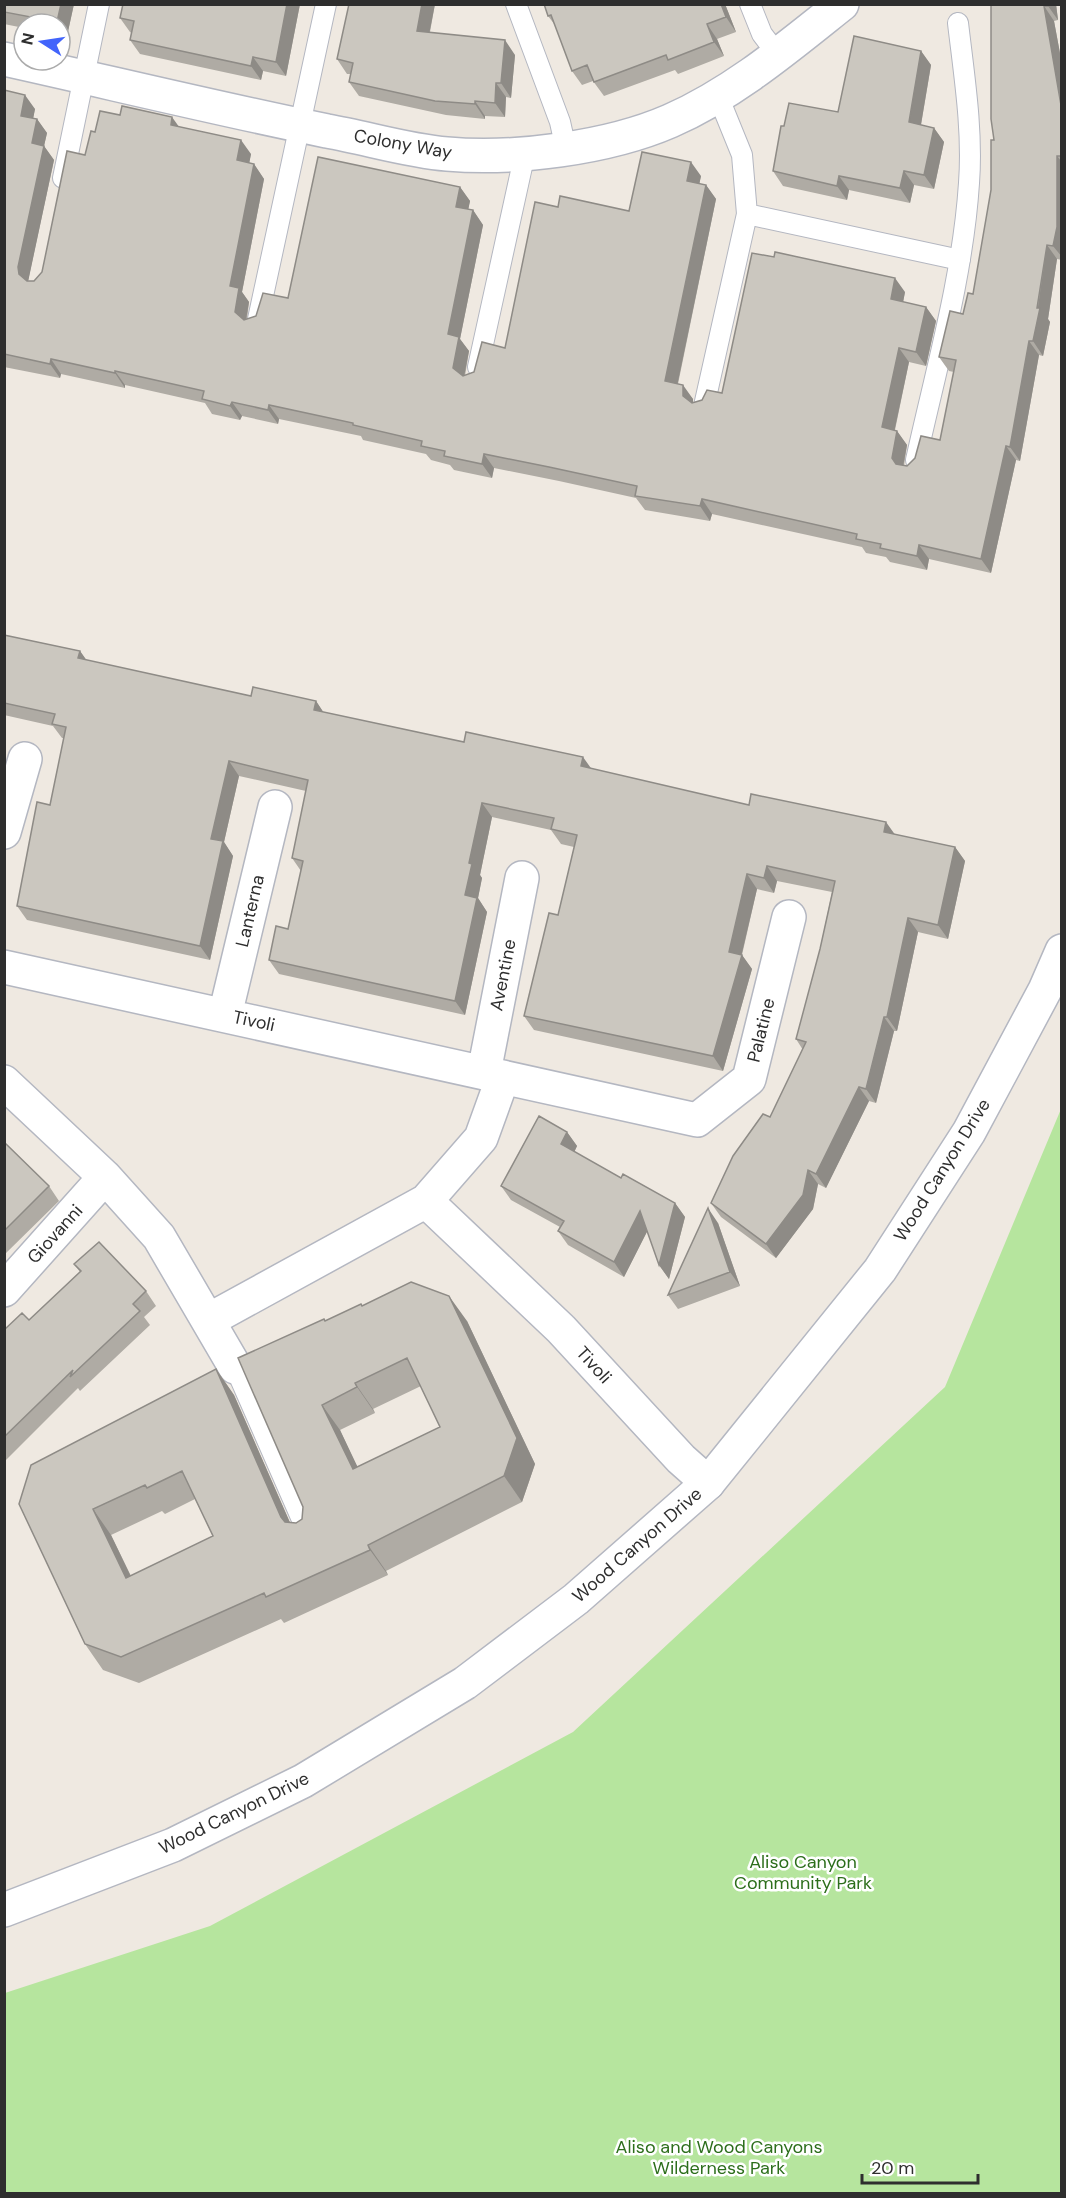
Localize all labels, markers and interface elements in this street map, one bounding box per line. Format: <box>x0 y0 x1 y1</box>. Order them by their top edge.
north arrow <box>12 12 72 72</box>
text: N <box>16 31 39 47</box>
street label: Colony Way <box>352 124 454 164</box>
street label: Lanterna <box>230 873 270 949</box>
street label: Aventine <box>484 937 522 1013</box>
street label: Palatine <box>741 995 781 1065</box>
street label: Tivoli <box>231 1005 277 1037</box>
street label: Wood Canyon Drive <box>888 1094 996 1246</box>
street label: Giovanni <box>22 1199 88 1269</box>
street label: Tivoli <box>571 1341 617 1389</box>
street label: Wood Canyon Drive <box>567 1482 707 1608</box>
street label: Wood Canyon Drive <box>155 1766 313 1860</box>
park label: Aliso Canyon Community Park <box>734 1850 872 1895</box>
park label: Aliso and Wood Canyons Wilderness Park <box>616 2135 822 2180</box>
scale bar <box>862 2147 978 2185</box>
text: 20 m <box>871 2156 914 2180</box>

